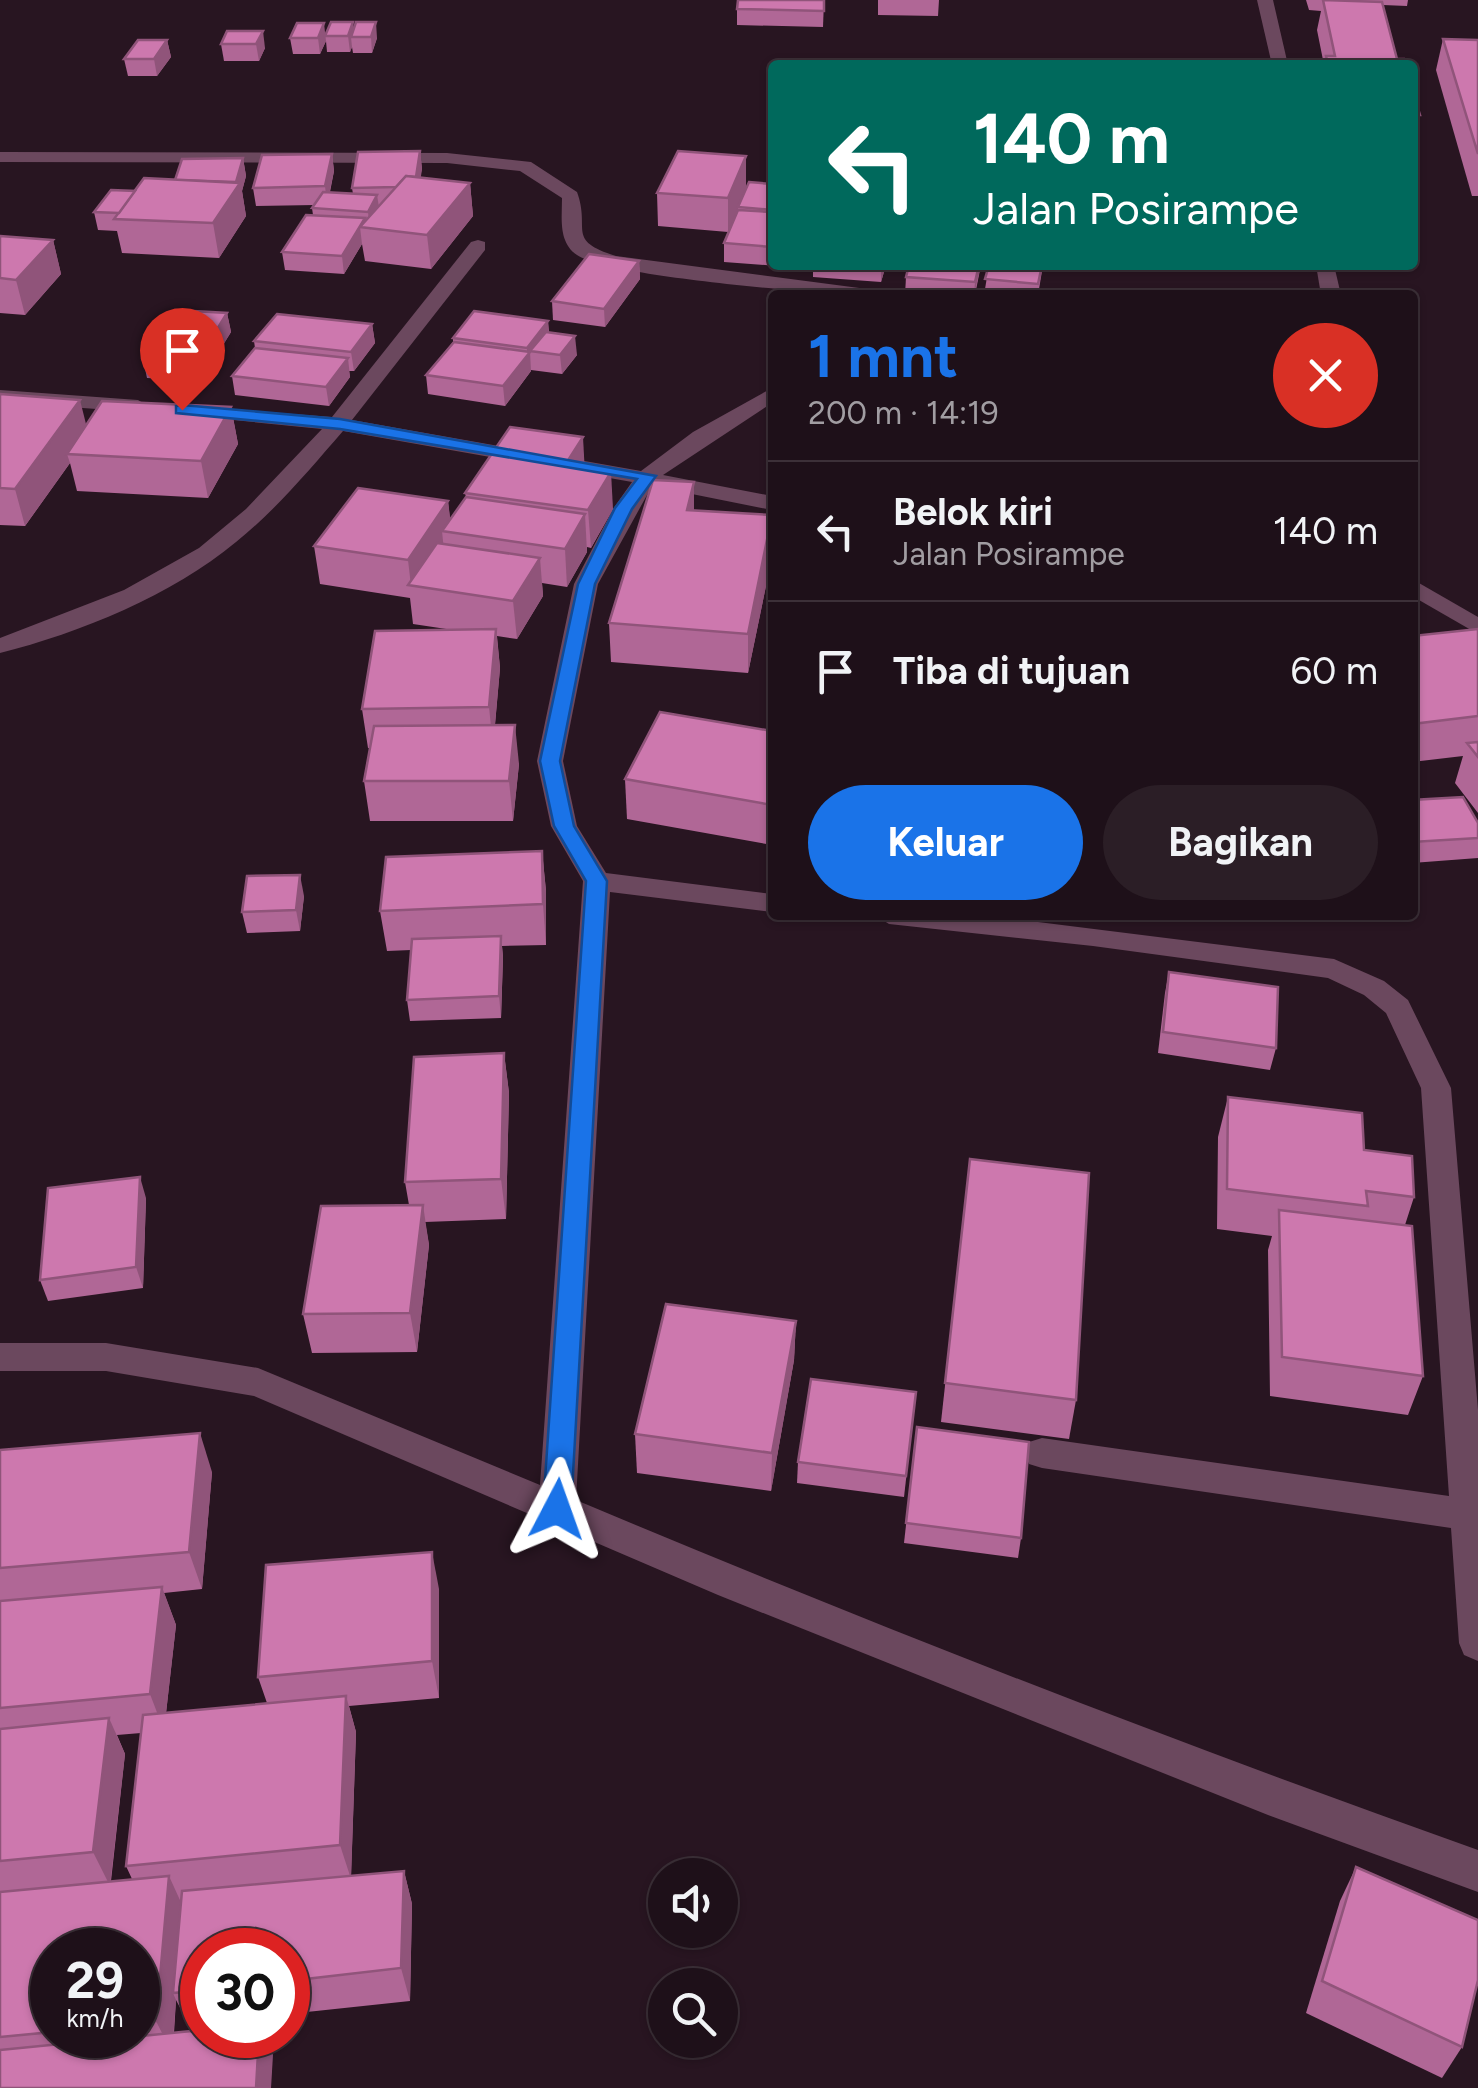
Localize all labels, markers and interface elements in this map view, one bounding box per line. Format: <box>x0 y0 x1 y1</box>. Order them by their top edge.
text: 140 m <box>973 96 1170 181</box>
icon: left <box>808 100 938 230</box>
text: Jalan Posirampe <box>973 181 1299 235</box>
pin <box>140 308 225 411</box>
text: 1 mnt <box>808 320 958 392</box>
icon: arrive <box>155 323 210 378</box>
button: close <box>1273 323 1378 428</box>
text: 200 m · 14:19 <box>808 394 999 432</box>
text: Belok kiri <box>893 489 1053 535</box>
icon: left <box>808 504 863 559</box>
text: 140 m <box>1273 508 1378 554</box>
text: Jalan Posirampe <box>893 535 1125 573</box>
icon: arrive <box>808 644 863 699</box>
text: Tiba di tujuan <box>893 648 1130 694</box>
text: 60 m <box>1290 648 1378 694</box>
button: Keluar <box>808 785 1083 900</box>
button: Bagikan <box>1103 785 1378 900</box>
position arrow <box>505 1457 609 1561</box>
map controls <box>648 1858 738 2058</box>
button: sound <box>648 1858 738 1948</box>
speed limit sign: 30 <box>180 1928 310 2058</box>
text: 29 <box>66 1950 124 2011</box>
button: search <box>648 1968 738 2058</box>
text: km/h <box>66 2003 124 2033</box>

